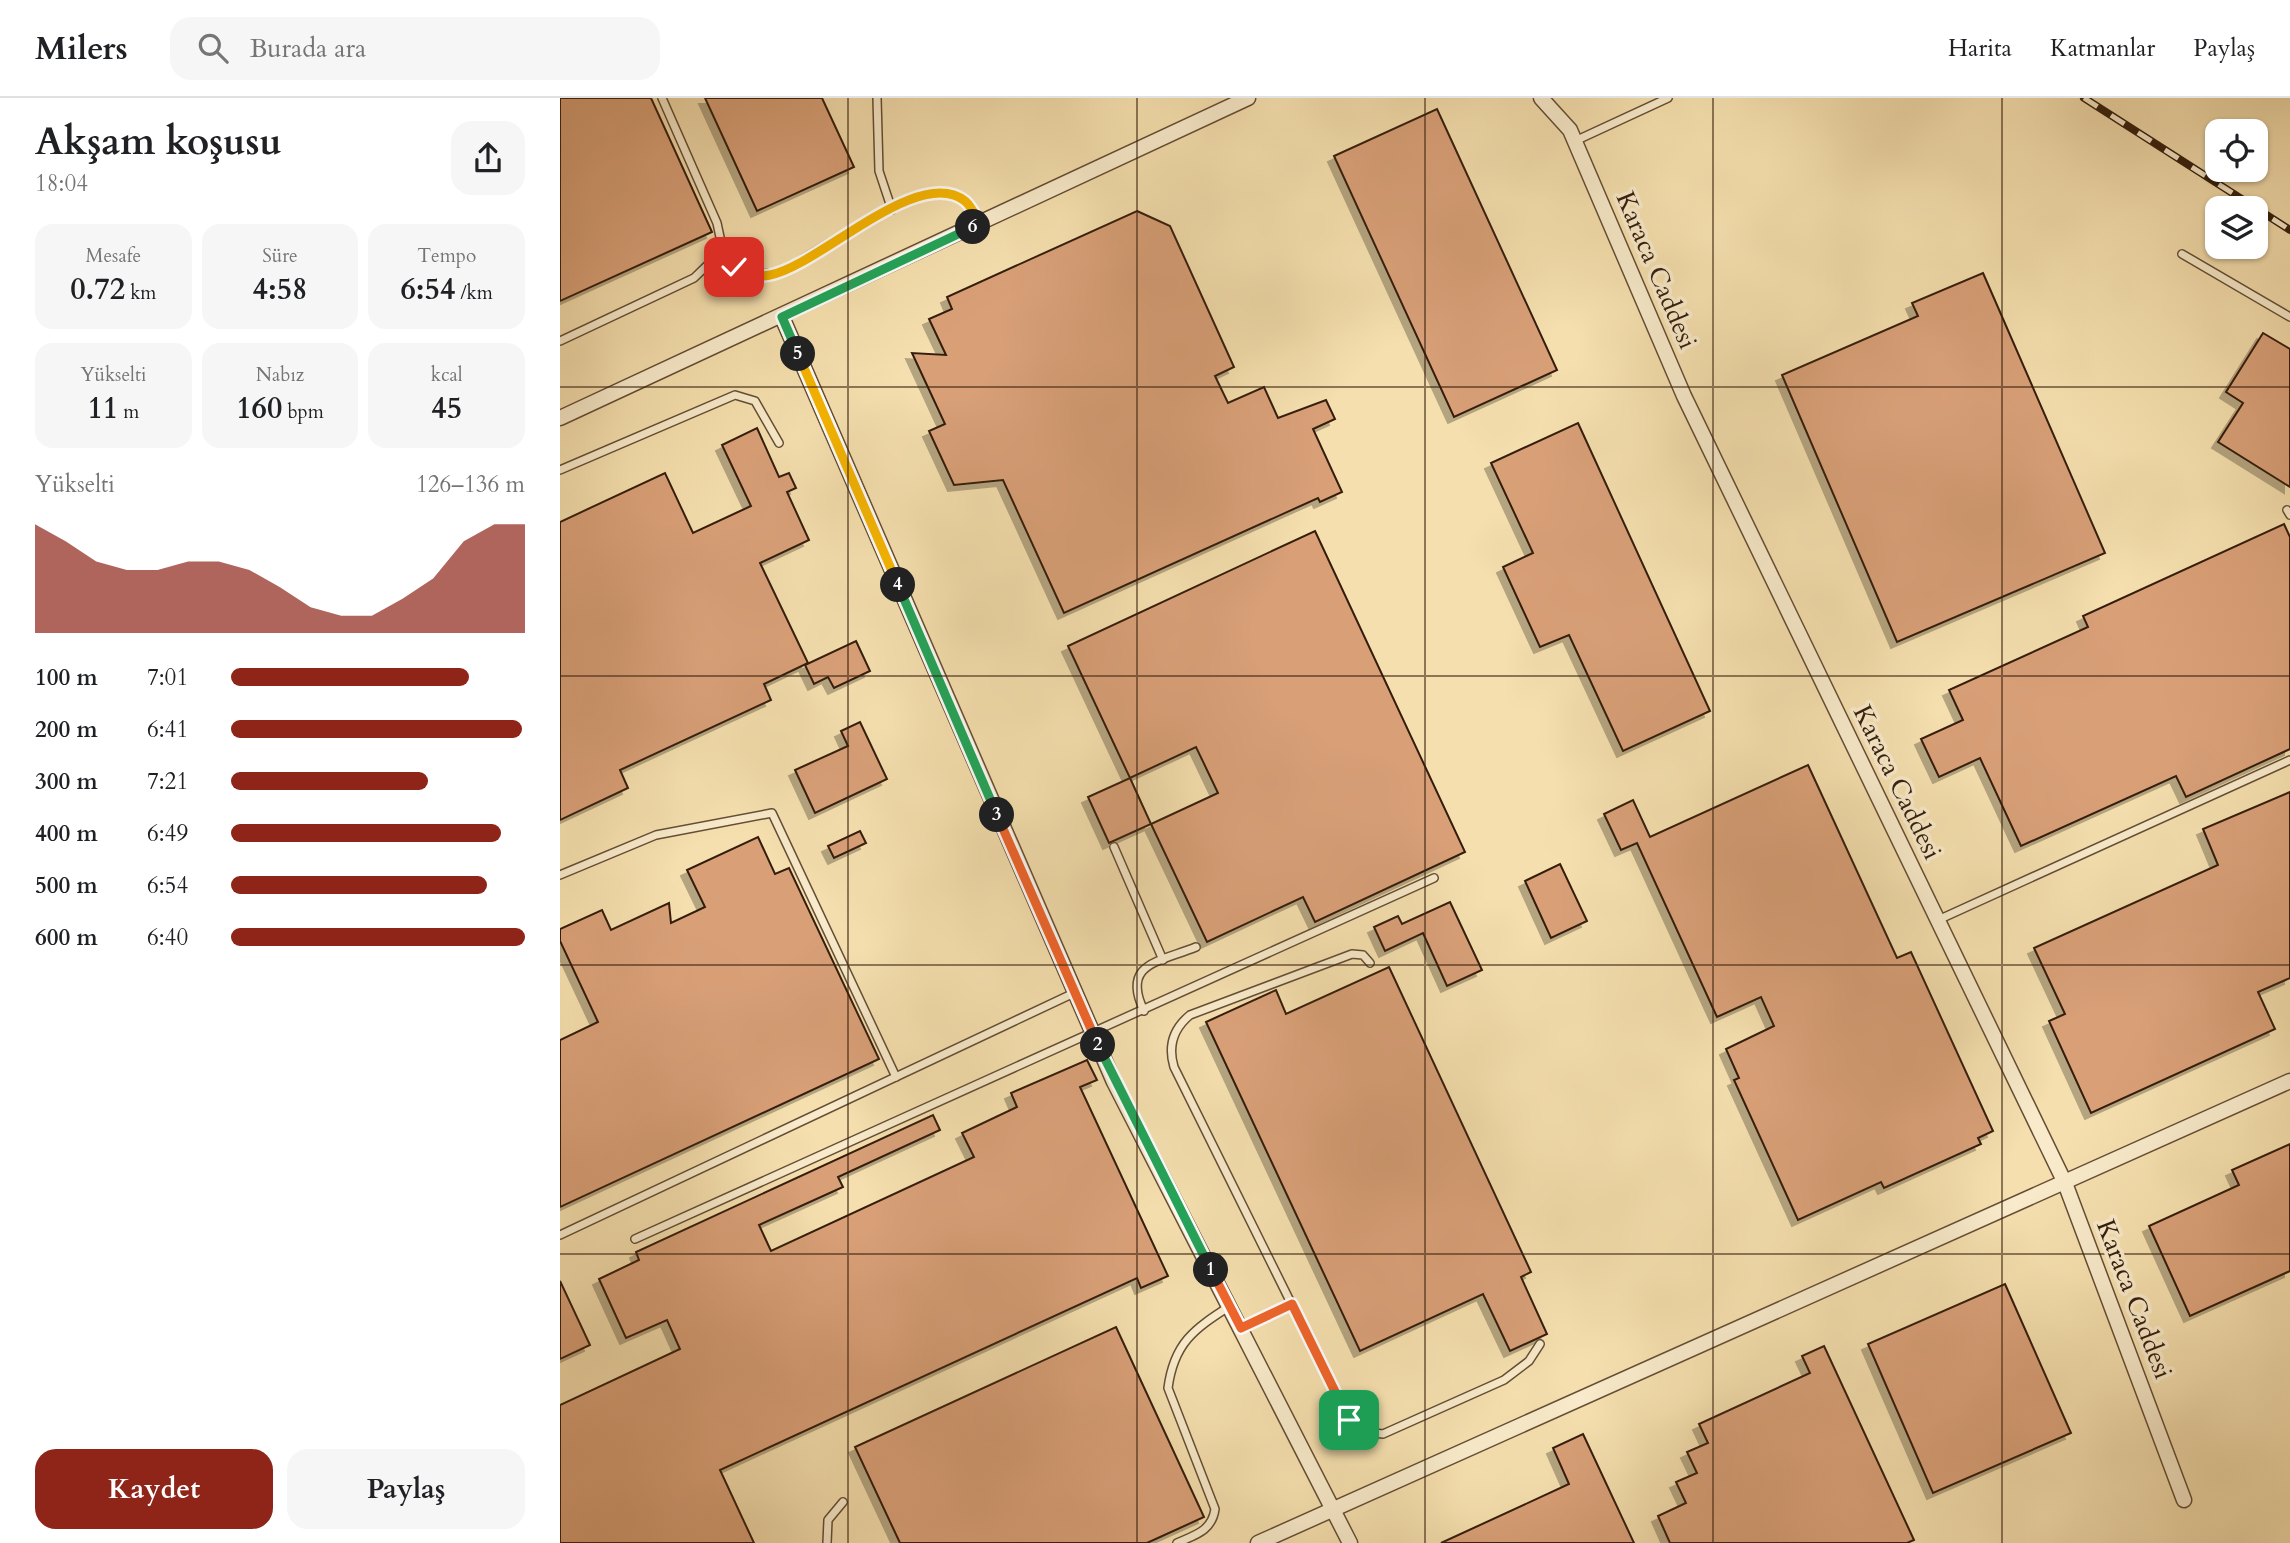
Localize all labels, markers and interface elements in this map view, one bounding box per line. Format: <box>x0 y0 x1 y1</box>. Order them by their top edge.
search box <box>170 17 660 80</box>
text: Milers <box>35 26 128 71</box>
icon: search <box>194 29 232 67</box>
text: Burada ara <box>250 31 366 66</box>
text: Harita <box>1948 32 2012 65</box>
text: Katmanlar <box>2050 32 2155 65</box>
text: Paylaş <box>2193 32 2255 65</box>
text: Akşam koşusu <box>35 116 282 168</box>
map controls <box>2205 119 2268 259</box>
button: locate <box>2205 119 2268 182</box>
button: share <box>451 121 525 195</box>
text: 18:04 <box>35 168 88 199</box>
street label: Karaca Caddesi <box>1608 186 1705 354</box>
button: layers <box>2205 196 2268 259</box>
pin: 6 <box>956 209 990 244</box>
text: 6 <box>968 213 977 239</box>
pin <box>704 237 764 297</box>
text: Mesafe <box>86 243 141 269</box>
text: Süre <box>262 243 298 269</box>
text: Tempo <box>417 243 476 269</box>
icon: check <box>715 248 753 286</box>
text: 0.72 <box>70 269 125 310</box>
text: 4:58 <box>253 269 307 310</box>
text: 6:54 <box>401 269 455 310</box>
text: km <box>125 280 156 306</box>
text: /km <box>455 280 493 306</box>
pin: 5 <box>780 336 816 372</box>
text: 5 <box>793 340 802 366</box>
text: Yükselti <box>80 362 146 388</box>
text: Nabız <box>256 362 304 388</box>
text: kcal <box>431 362 463 388</box>
text: 11 <box>87 388 118 429</box>
text: 160 <box>236 388 282 429</box>
text: 45 <box>431 388 462 429</box>
text: m <box>118 399 139 425</box>
text: bpm <box>282 399 324 425</box>
text: Yükselti <box>35 469 115 500</box>
text: 126–136 m <box>416 469 525 500</box>
pin: 4 <box>880 568 916 602</box>
text: 4 <box>893 571 902 597</box>
text: 100 m <box>35 662 98 693</box>
text: 7:01 <box>147 662 188 693</box>
street label: Karaca Caddesi <box>1845 699 1950 865</box>
text: 200 m <box>35 714 98 745</box>
text: 6:41 <box>147 714 188 745</box>
text: 300 m <box>35 766 98 797</box>
text: 7:21 <box>147 766 188 797</box>
pin: 3 <box>980 798 1014 832</box>
text: 3 <box>992 801 1001 827</box>
text: 400 m <box>35 818 98 849</box>
text: 6:49 <box>147 818 188 849</box>
text: 500 m <box>35 870 98 901</box>
text: 6:54 <box>147 870 188 901</box>
text: 600 m <box>35 922 98 953</box>
text: 6:40 <box>147 922 188 953</box>
pin: 2 <box>1080 1028 1116 1062</box>
text: 2 <box>1093 1031 1102 1057</box>
street label: Karaca Caddesi <box>2088 1214 2181 1384</box>
pin: 1 <box>1194 1252 1228 1288</box>
text: 1 <box>1206 1256 1215 1282</box>
pin <box>1319 1390 1379 1450</box>
icon: arrive <box>1330 1401 1368 1439</box>
button: Kaydet <box>35 1449 273 1529</box>
button: Paylaş <box>287 1449 525 1529</box>

